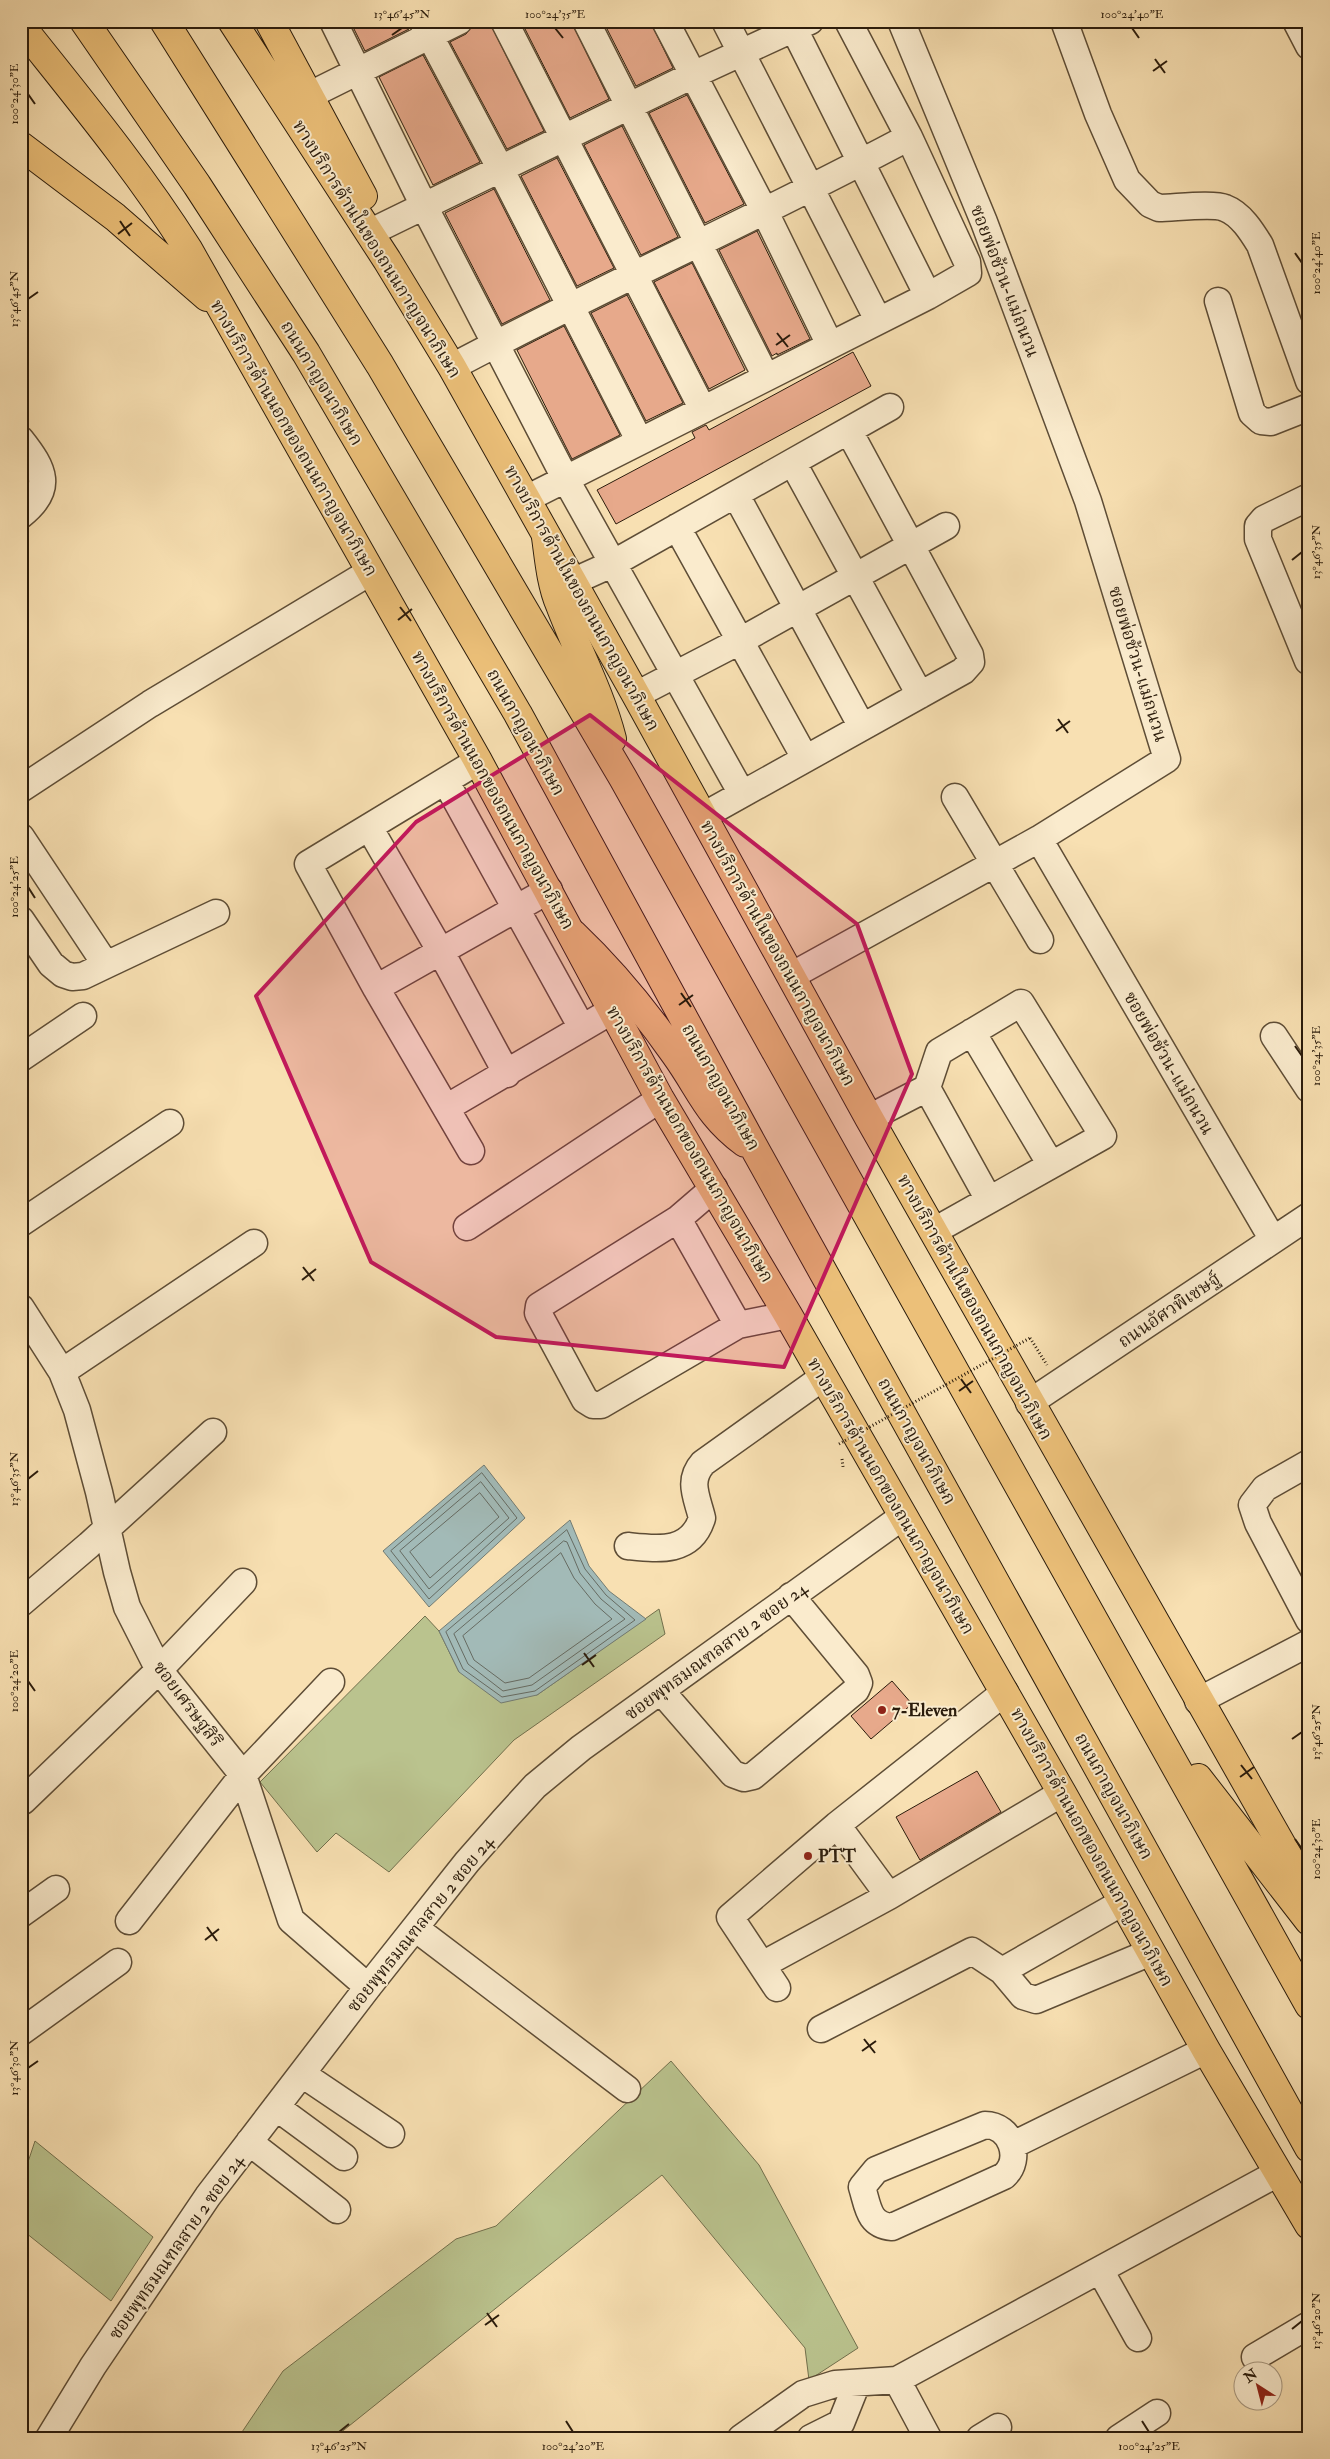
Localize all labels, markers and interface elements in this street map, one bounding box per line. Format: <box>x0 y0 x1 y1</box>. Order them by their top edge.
text: 13°46'45"N <box>374 7 430 22</box>
text: 100°24'35"E <box>525 7 585 22</box>
text: 100°24'40"E <box>1101 7 1164 22</box>
text: 100°24'30"E <box>7 63 22 125</box>
street label: ทางบริการด้านในของถนนกาญจนาภิเษก <box>288 116 466 382</box>
street label: ซอยพ่อช้วน-แม่ถนวน <box>965 202 1044 361</box>
text: 100°24'40"E <box>1309 231 1324 294</box>
text: 13°46'45"N <box>7 271 22 327</box>
street label: ทางบริการด้านนอกของถนนกาญจนาภิเษก <box>205 296 382 581</box>
street label: ถนนกาญจนาภิเษก <box>276 317 368 449</box>
street label: ทางบริการด้านในของถนนกาญจนาภิเษก <box>500 461 664 735</box>
text: 13°46'35"N <box>1309 524 1324 579</box>
street label: ซอยพ่อช้วน-แม่ถนวน <box>1103 583 1172 745</box>
street label: ทางบริการด้านนอกของถนนกาญจนาภิเษก <box>406 647 579 934</box>
street label: ถนนกาญจนาภิเษก <box>482 665 570 799</box>
street label: ทางบริการด้านในของถนนกาญจนาภิเษก <box>696 816 860 1090</box>
text: 100°24'25"E <box>7 856 22 918</box>
street label: ซอยพ่อช้วน-แม่ถนวน <box>1118 987 1219 1139</box>
street label: ทางบริการด้านนอกของถนนกาญจนาภิเษก <box>601 1002 778 1287</box>
street label: ถนนกาญจนาภิเษก <box>677 1020 765 1154</box>
text: 100°24'35"E <box>1309 1026 1324 1086</box>
street label: ทางบริการด้านในของถนนกาญจนาภิเษก <box>893 1170 1057 1444</box>
street label: ถนนอัศวพิเชษฐ์ <box>1114 1268 1225 1353</box>
street label: ทางบริการด้านนอกของถนนกาญจนาภิเษก <box>802 1354 979 1639</box>
street label: ถนนกาญจนาภิเษก <box>873 1374 961 1508</box>
text: 13°46'35"N <box>7 1451 22 1506</box>
street label: ซอยพุทธมณฑลสาย 2 ซอย 24 <box>620 1577 813 1726</box>
text: 100°24'20"E <box>7 1649 22 1712</box>
street label: ซอยเศรษฐสิริ <box>148 1657 227 1752</box>
place label: 7-Eleven <box>892 1699 958 1722</box>
marker: 7-Eleven <box>876 1704 888 1716</box>
street label: ทางบริการด้านนอกของถนนกาญจนาภิเษก <box>1005 1704 1178 1991</box>
text: 13°46'25"N <box>1309 1704 1324 1760</box>
street label: ถนนกาญจนาภิเษก <box>1069 1729 1158 1864</box>
text: 100°24'30"E <box>1309 1818 1324 1880</box>
street label: ซอยพุทธมณฑลสาย 2 ซอย 24 <box>342 1830 500 2017</box>
place label: PTT <box>818 1845 857 1868</box>
marker: PTT <box>802 1850 814 1862</box>
text: 13°46'30"N <box>7 2040 22 2096</box>
street label: ซอยพุทธมณฑลสาย 2 ซอย 24 <box>104 2149 250 2344</box>
text: 13°46'20"N <box>1309 2292 1324 2349</box>
north arrow <box>1232 2362 1282 2412</box>
text: N <box>1240 2365 1261 2387</box>
text: 13°46'25"N <box>311 2439 367 2454</box>
text: 100°24'20"E <box>542 2439 605 2454</box>
text: 100°24'25"E <box>1118 2439 1180 2454</box>

